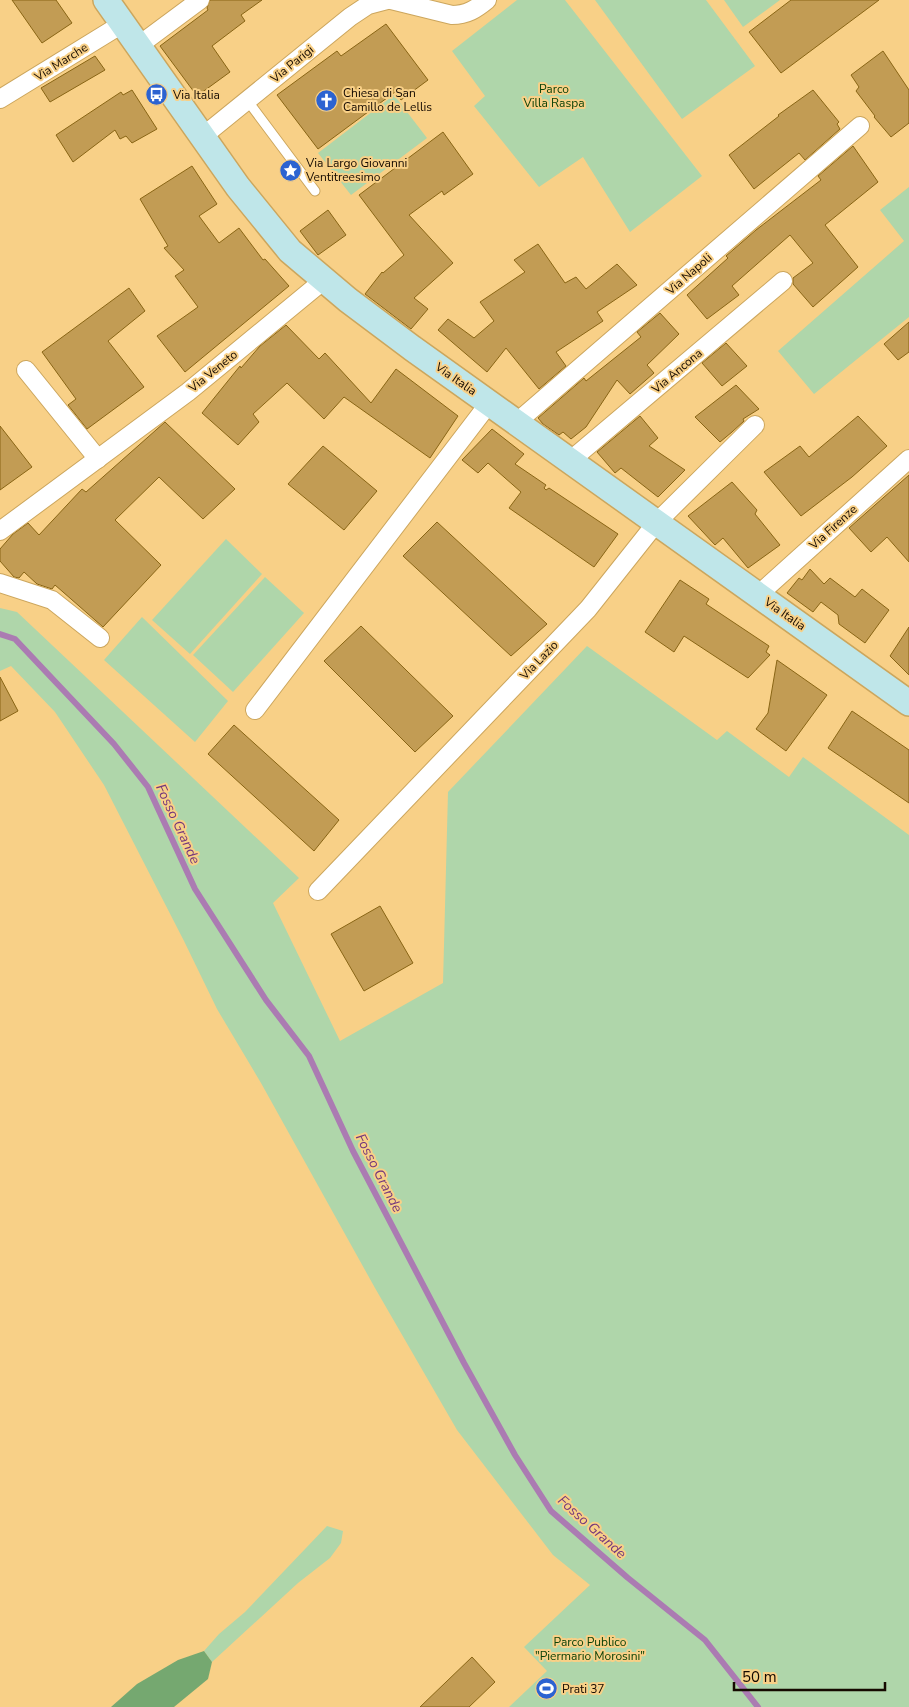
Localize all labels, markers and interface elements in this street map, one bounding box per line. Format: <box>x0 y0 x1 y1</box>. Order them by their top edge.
street label: Via Marche <box>30 39 91 85</box>
street label: Via Parigi <box>266 42 317 87</box>
park label: Parco Villa Raspa <box>522 81 585 111</box>
bus stop icon: Via Italia <box>145 83 169 107</box>
place label: Chiesa di San Camillo de Lellis <box>343 85 432 115</box>
place label: Via Italia <box>172 87 220 103</box>
church icon: Chiesa di San Camillo de Lellis <box>315 88 339 112</box>
place label: Via Largo Giovanni Ventitreesimo <box>305 155 407 185</box>
place icon: Via Largo Giovanni Ventitreesimo <box>278 158 302 182</box>
street label: Via Napoli <box>662 250 715 299</box>
street label: Via Ancona <box>648 345 706 397</box>
street label: Via Veneto <box>184 346 241 396</box>
street label: Via Italia <box>431 358 480 399</box>
street label: Via Firenze <box>805 501 860 553</box>
street label: Via Italia <box>760 593 809 634</box>
street label: Via Lazio <box>516 637 562 684</box>
water label: Fosso Grande <box>151 781 205 868</box>
water label: Fosso Grande <box>351 1130 407 1216</box>
water label: Fosso Grande <box>554 1491 631 1563</box>
park label: Parco Publico "Piermario Morosini" <box>535 1634 645 1664</box>
scale bar <box>734 1660 885 1692</box>
text: 50 m <box>742 1667 777 1687</box>
sports icon: Prati 37 <box>534 1677 558 1701</box>
place label: Prati 37 <box>562 1681 605 1697</box>

